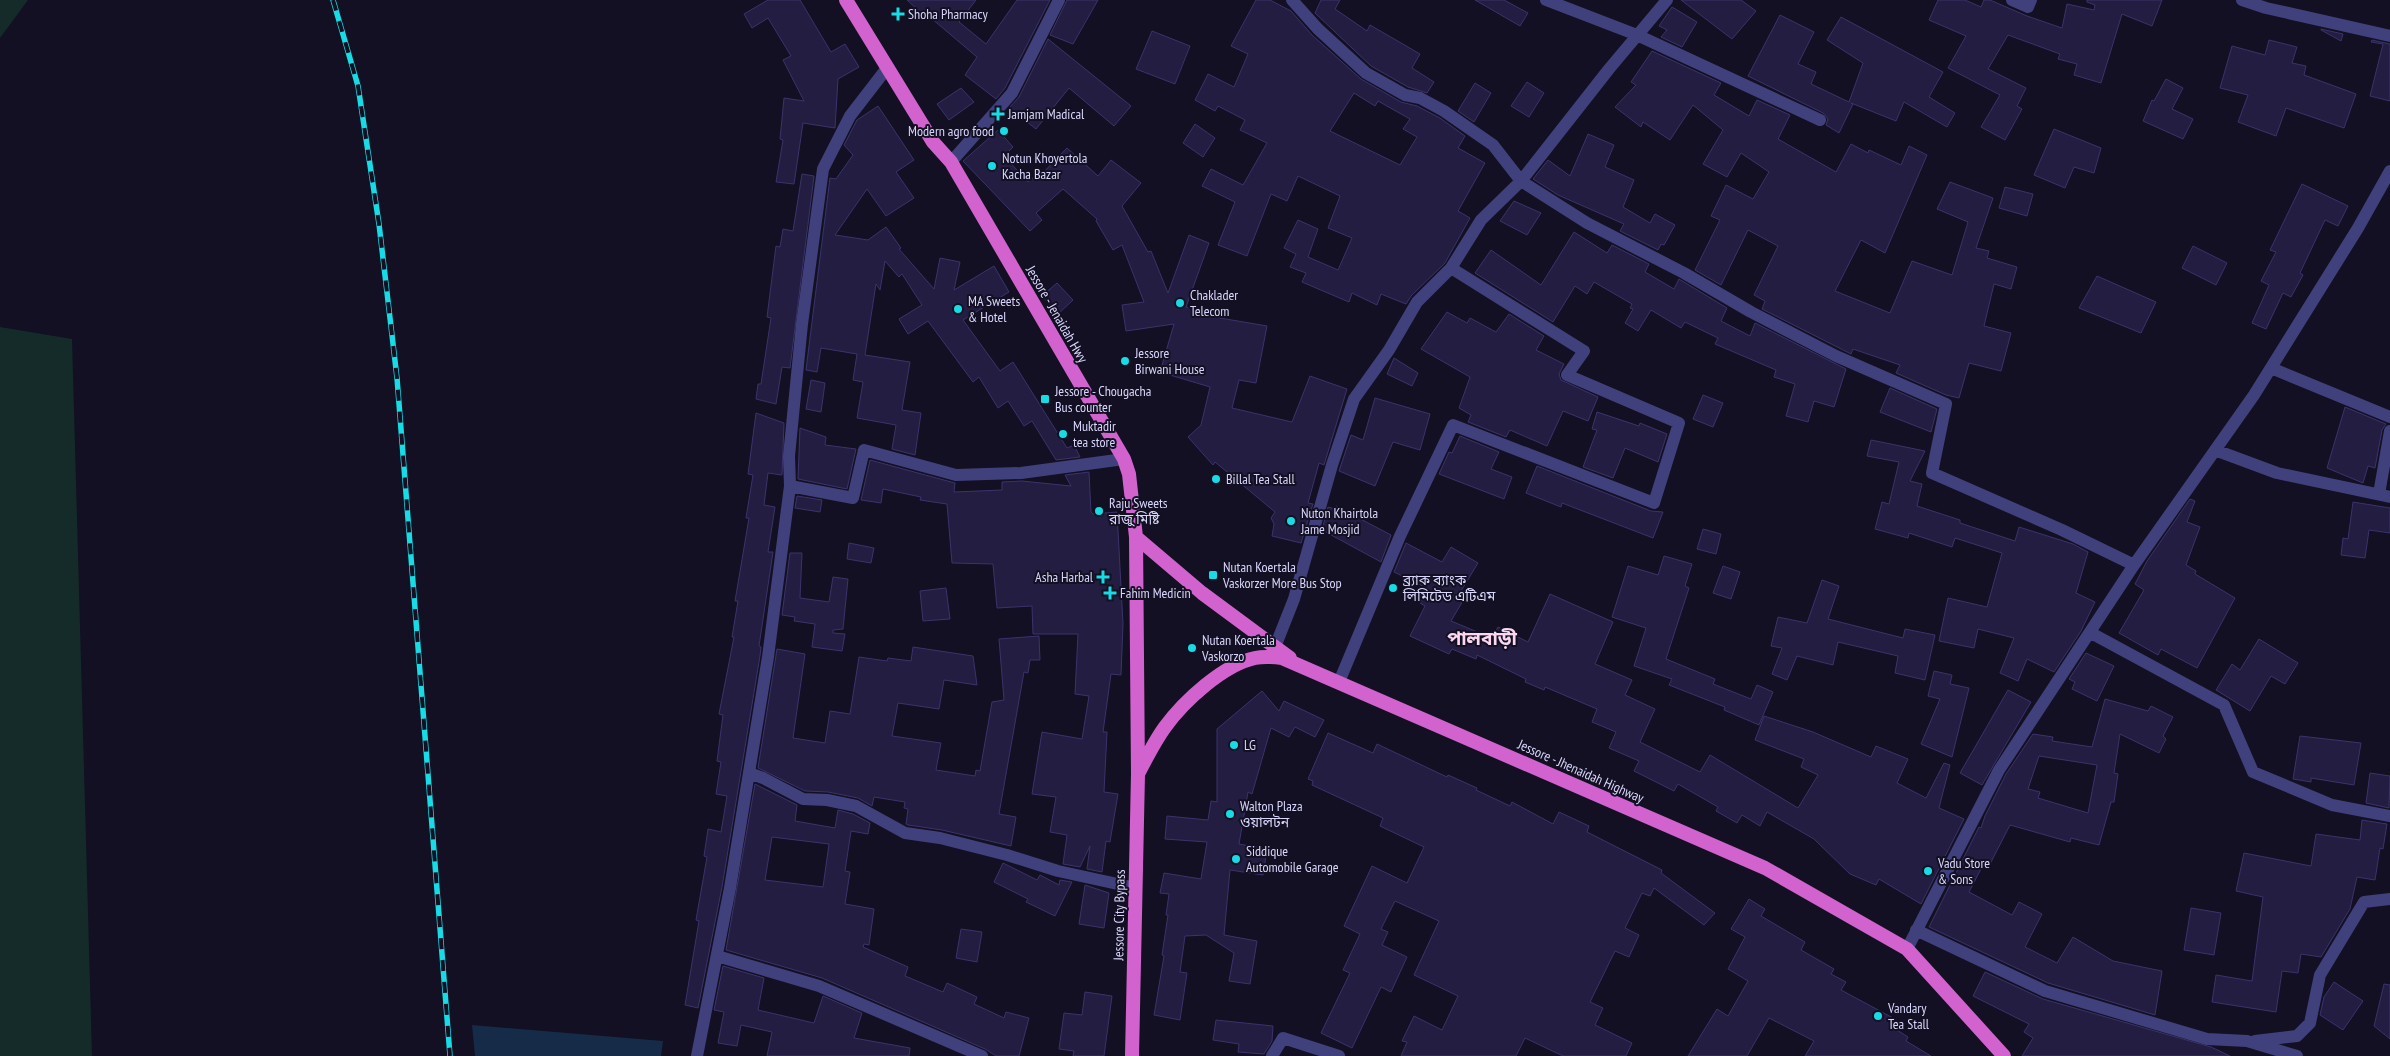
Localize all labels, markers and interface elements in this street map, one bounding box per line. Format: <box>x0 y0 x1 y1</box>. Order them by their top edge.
place label: Shoha Pharmacy <box>908 5 988 23</box>
marker: Shoha Pharmacy <box>892 8 904 20</box>
place label: Jamjam Madical <box>1007 105 1085 123</box>
marker: Jamjam Madical <box>992 108 1004 120</box>
place label: Modern agro food <box>908 122 994 140</box>
marker: Modern agro food <box>998 125 1010 137</box>
place label: Notun Khoyertola Kacha Bazar <box>1002 149 1087 183</box>
marker: Notun Khoyertola Kacha Bazar <box>986 160 998 172</box>
street label: Jessore - Jenaidah Hwy <box>1021 261 1092 366</box>
place label: Chaklader Telecom <box>1190 286 1238 320</box>
place label: MA Sweets & Hotel <box>968 292 1020 326</box>
marker: Chaklader Telecom <box>1174 297 1186 309</box>
marker: MA Sweets & Hotel <box>952 303 964 315</box>
place label: Jessore Birwani House <box>1134 344 1205 378</box>
marker: Jessore Birwani House <box>1119 355 1131 367</box>
place label: Jessore - Chougacha Bus counter <box>1054 382 1151 416</box>
marker: Jessore - Chougacha Bus counter <box>1039 393 1051 405</box>
place label: Muktadir tea store <box>1073 417 1116 451</box>
marker: Muktadir tea store <box>1057 428 1069 440</box>
place label: Billal Tea Stall <box>1226 470 1295 488</box>
marker: Billal Tea Stall <box>1210 473 1222 485</box>
place label: Raju Sweets রাজু মিষ্টি <box>1108 494 1168 528</box>
place label: Nuton Khairtola Jame Mosjid <box>1300 504 1378 538</box>
marker: Raju Sweets রাজু মিষ্টি <box>1093 505 1105 517</box>
marker: Nuton Khairtola Jame Mosjid <box>1285 515 1297 527</box>
place label: Nutan Koertala Vaskorzer More Bus Stop <box>1222 558 1342 592</box>
place label: Asha Harbal <box>1035 568 1094 586</box>
marker: Nutan Koertala Vaskorzer More Bus Stop <box>1207 569 1219 581</box>
marker: Asha Harbal <box>1097 571 1109 583</box>
place label: ব্র্যাক ব্যাংক লিমিটেড এটিএম <box>1402 571 1496 605</box>
marker: ব্র্যাক ব্যাংক লিমিটেড এটিএম <box>1387 582 1399 594</box>
place label: Fahim Medicin <box>1120 584 1191 602</box>
marker: Fahim Medicin <box>1104 587 1116 599</box>
district label: পালবাড়ী <box>1447 626 1517 650</box>
place label: Nutan Koertala Vaskorzo <box>1201 631 1275 665</box>
marker: Nutan Koertala Vaskorzo <box>1186 642 1198 654</box>
street label: Jessore - Jhenaidah Highway <box>1514 735 1647 807</box>
place label: LG <box>1244 736 1256 754</box>
marker: LG <box>1228 739 1240 751</box>
place label: Walton Plaza ওয়ালটন <box>1240 797 1303 831</box>
marker: Walton Plaza ওয়ালটন <box>1224 808 1236 820</box>
place label: Siddique Automobile Garage <box>1246 842 1339 876</box>
marker: Siddique Automobile Garage <box>1230 853 1242 865</box>
place label: Vadu Store & Sons <box>1937 854 1990 888</box>
marker: Vadu Store & Sons <box>1922 865 1934 877</box>
street label: Jessore City Bypass <box>1109 869 1129 962</box>
place label: Vandary Tea Stall <box>1887 999 1930 1033</box>
marker: Vandary Tea Stall <box>1872 1010 1884 1022</box>

